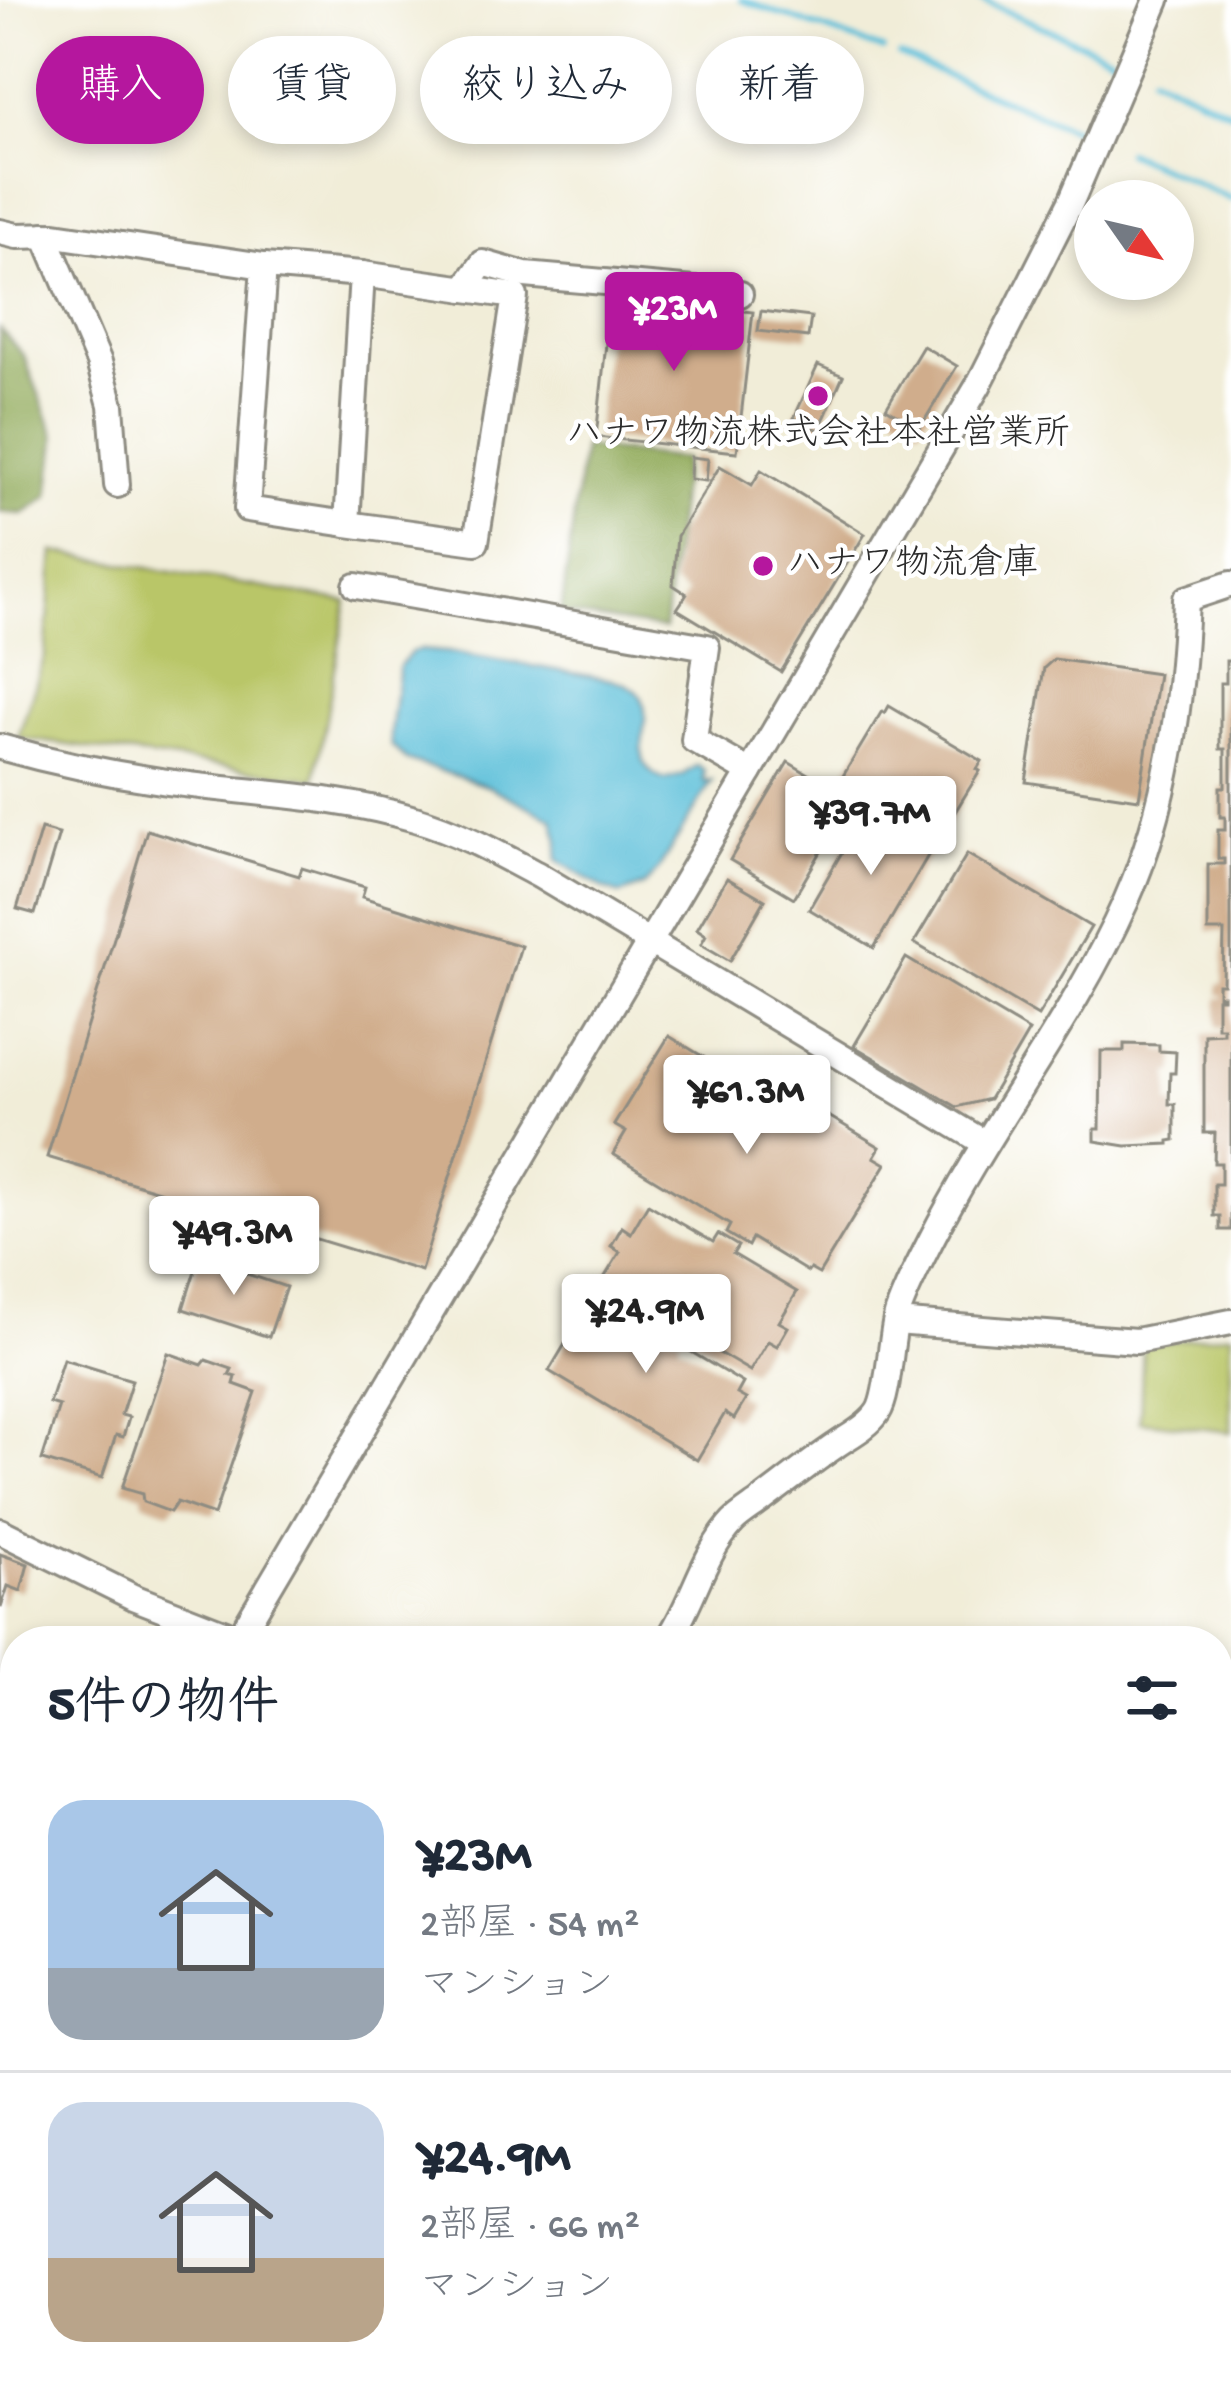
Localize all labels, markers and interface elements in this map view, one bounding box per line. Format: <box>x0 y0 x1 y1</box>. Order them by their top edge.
chip: 購入 <box>36 36 204 144</box>
chip: 賃貸 <box>228 36 396 144</box>
chip: 絞り込み <box>420 36 672 144</box>
chip: 新着 <box>696 36 864 144</box>
north arrow <box>1074 180 1194 300</box>
map controls <box>1074 180 1194 300</box>
pin: ¥23M <box>603 272 745 374</box>
text: ¥23M <box>632 288 716 334</box>
marker: ハナワ物流株式会社本社営業所 <box>805 383 831 409</box>
place label: ハナワ物流株式会社本社営業所 <box>566 413 1070 458</box>
place label: ハナワ物流倉庫 <box>787 543 1039 588</box>
marker: ハナワ物流倉庫 <box>750 553 776 579</box>
pin: ¥39.7M <box>773 776 969 878</box>
text: ¥39.7M <box>812 792 930 838</box>
pin: ¥61.3M <box>649 1055 845 1157</box>
text: ¥61.3M <box>690 1071 804 1117</box>
pin: ¥49.3M <box>136 1196 332 1298</box>
text: ¥49.3M <box>176 1212 292 1258</box>
pin: ¥24.9M <box>548 1274 744 1376</box>
text: ¥24.9M <box>589 1290 703 1336</box>
icon: filters <box>1119 1665 1185 1731</box>
text: 5件の物件 <box>48 1678 279 1738</box>
text: ¥23M <box>420 1829 531 1889</box>
icon: home <box>144 1848 288 1992</box>
text: 2部屋 · 54 m² <box>420 1904 639 1950</box>
text: マンション <box>420 1965 613 2011</box>
text: ¥24.9M <box>420 2131 570 2191</box>
icon: home <box>144 2150 288 2294</box>
text: 2部屋 · 66 m² <box>420 2206 640 2252</box>
text: マンション <box>420 2267 613 2313</box>

